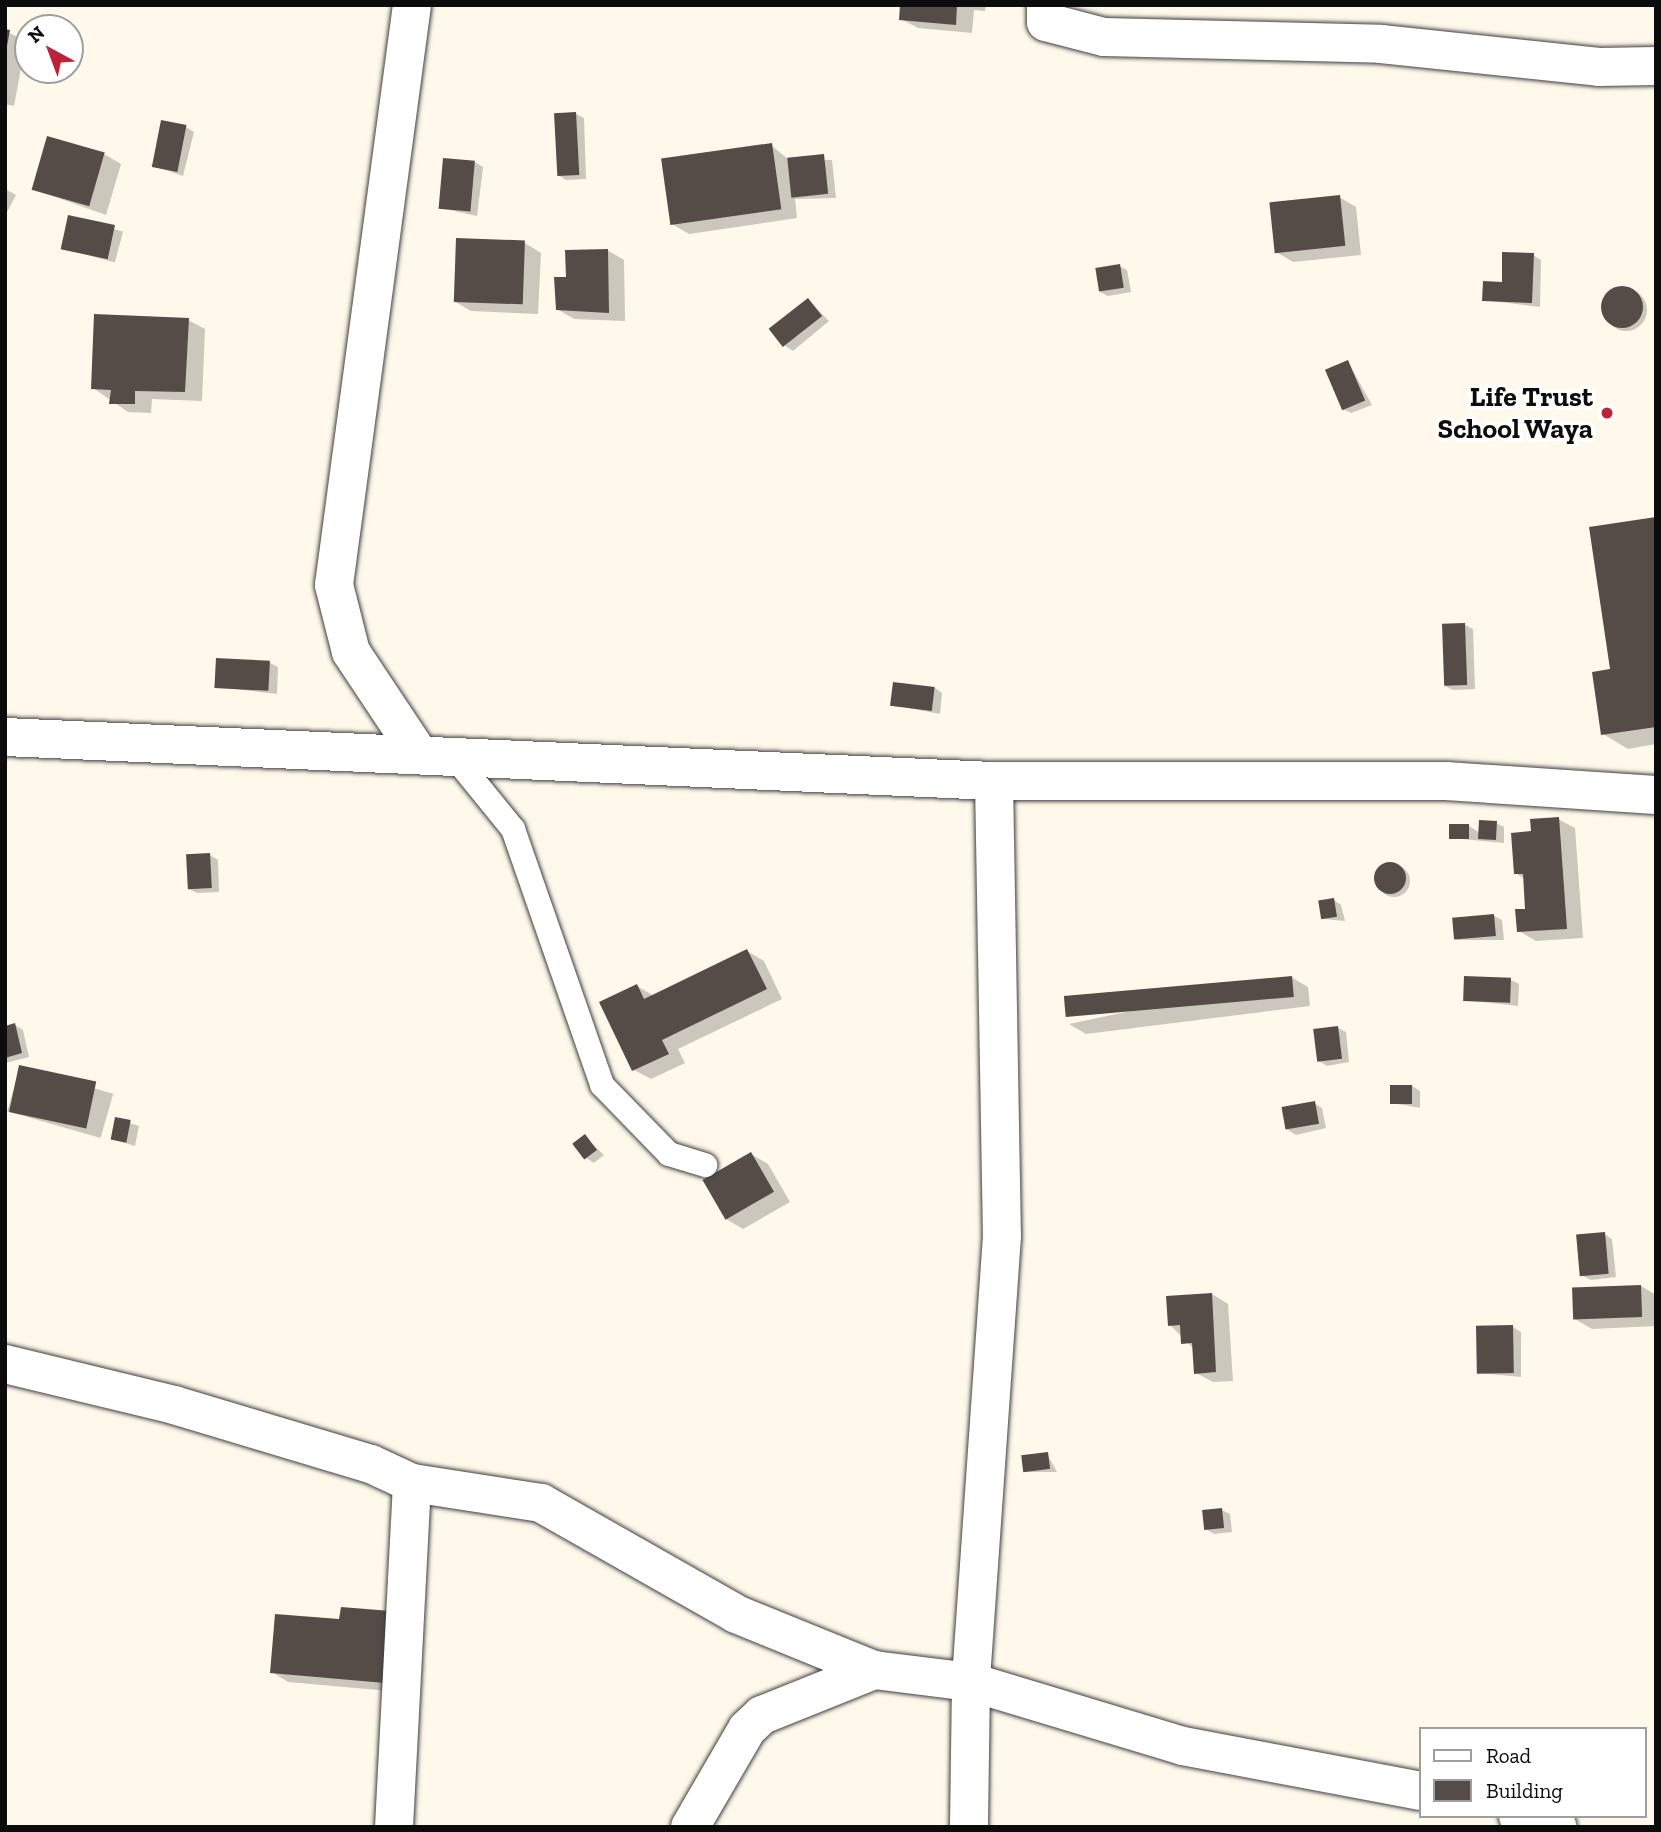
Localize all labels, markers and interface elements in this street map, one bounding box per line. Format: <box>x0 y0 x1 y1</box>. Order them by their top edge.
north arrow <box>14 14 84 84</box>
text: N <box>23 21 49 48</box>
place label: Life Trust School Waya <box>1437 380 1593 446</box>
marker: Life Trust School Waya <box>1599 405 1615 421</box>
legend <box>1420 1727 1647 1818</box>
text: Road <box>1486 1743 1531 1768</box>
text: Building <box>1486 1778 1563 1803</box>

